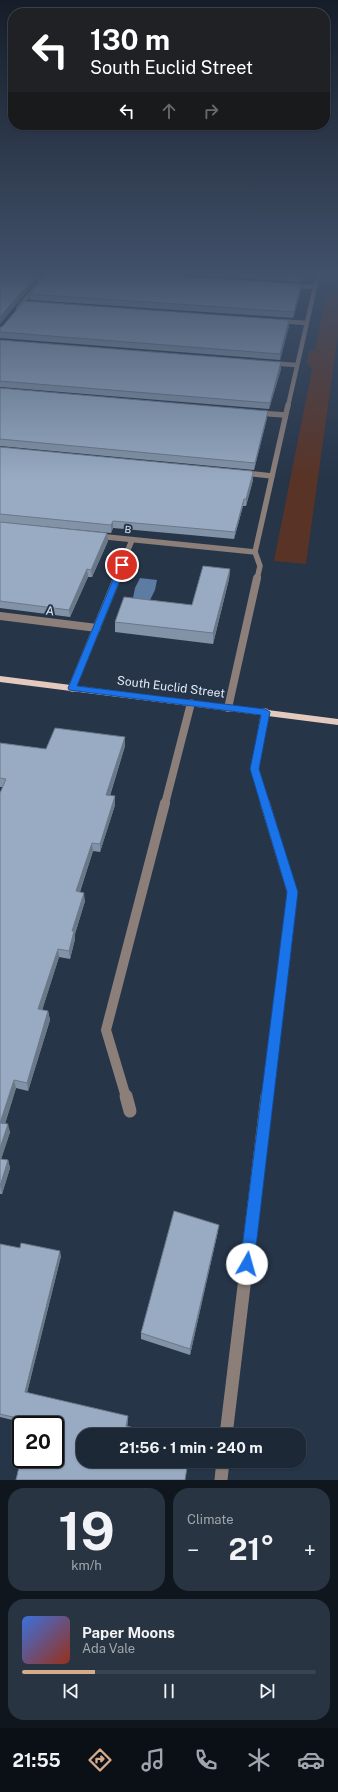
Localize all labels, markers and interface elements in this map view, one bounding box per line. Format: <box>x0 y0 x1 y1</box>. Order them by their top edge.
text: 130 m <box>90 23 170 56</box>
icon: left <box>24 24 76 76</box>
text: South Euclid Street <box>90 57 253 78</box>
icon: left <box>116 100 138 122</box>
icon: ahead <box>158 100 180 122</box>
icon: right <box>200 100 222 122</box>
street label: B <box>124 523 132 535</box>
pin <box>105 548 139 582</box>
icon: arrive <box>111 554 133 576</box>
street label: A <box>45 604 56 619</box>
street label: South Euclid Street <box>116 673 226 701</box>
position arrow <box>226 1243 268 1285</box>
speed limit sign: 20 <box>12 1416 64 1468</box>
text: 21:56 · 1 min · 240 m <box>119 1439 263 1456</box>
text: 19 <box>58 1501 115 1562</box>
text: Climate <box>187 1512 234 1527</box>
text: 21° <box>228 1531 275 1567</box>
text: − <box>187 1537 199 1563</box>
text: + <box>304 1537 316 1563</box>
text: km/h <box>71 1558 102 1573</box>
text: Paper Moons <box>82 1624 175 1641</box>
text: Ada Vale <box>82 1641 135 1656</box>
icon: previous <box>60 1680 82 1702</box>
icon: pause <box>158 1680 180 1702</box>
icon: next <box>256 1680 278 1702</box>
icon: directions <box>86 1746 114 1774</box>
icon: music <box>139 1746 167 1774</box>
icon: phone <box>192 1746 220 1774</box>
icon: climate <box>245 1746 273 1774</box>
icon: car <box>297 1746 325 1774</box>
text: 21:55 <box>12 1750 61 1771</box>

